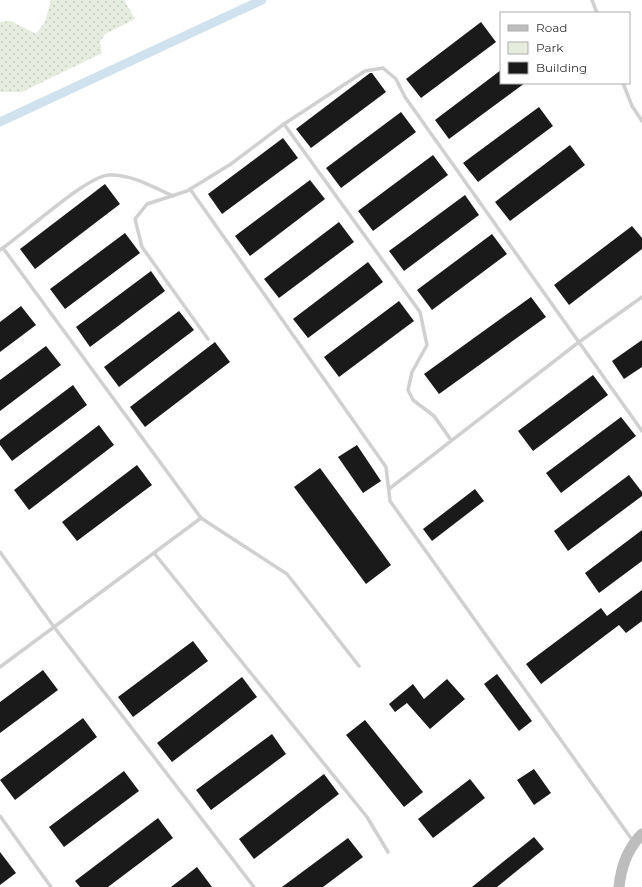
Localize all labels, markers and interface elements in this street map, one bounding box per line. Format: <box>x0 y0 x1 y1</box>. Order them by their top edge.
legend <box>500 12 630 84</box>
text: Road <box>536 20 567 35</box>
text: Park <box>536 40 564 55</box>
text: Building <box>536 60 587 75</box>

